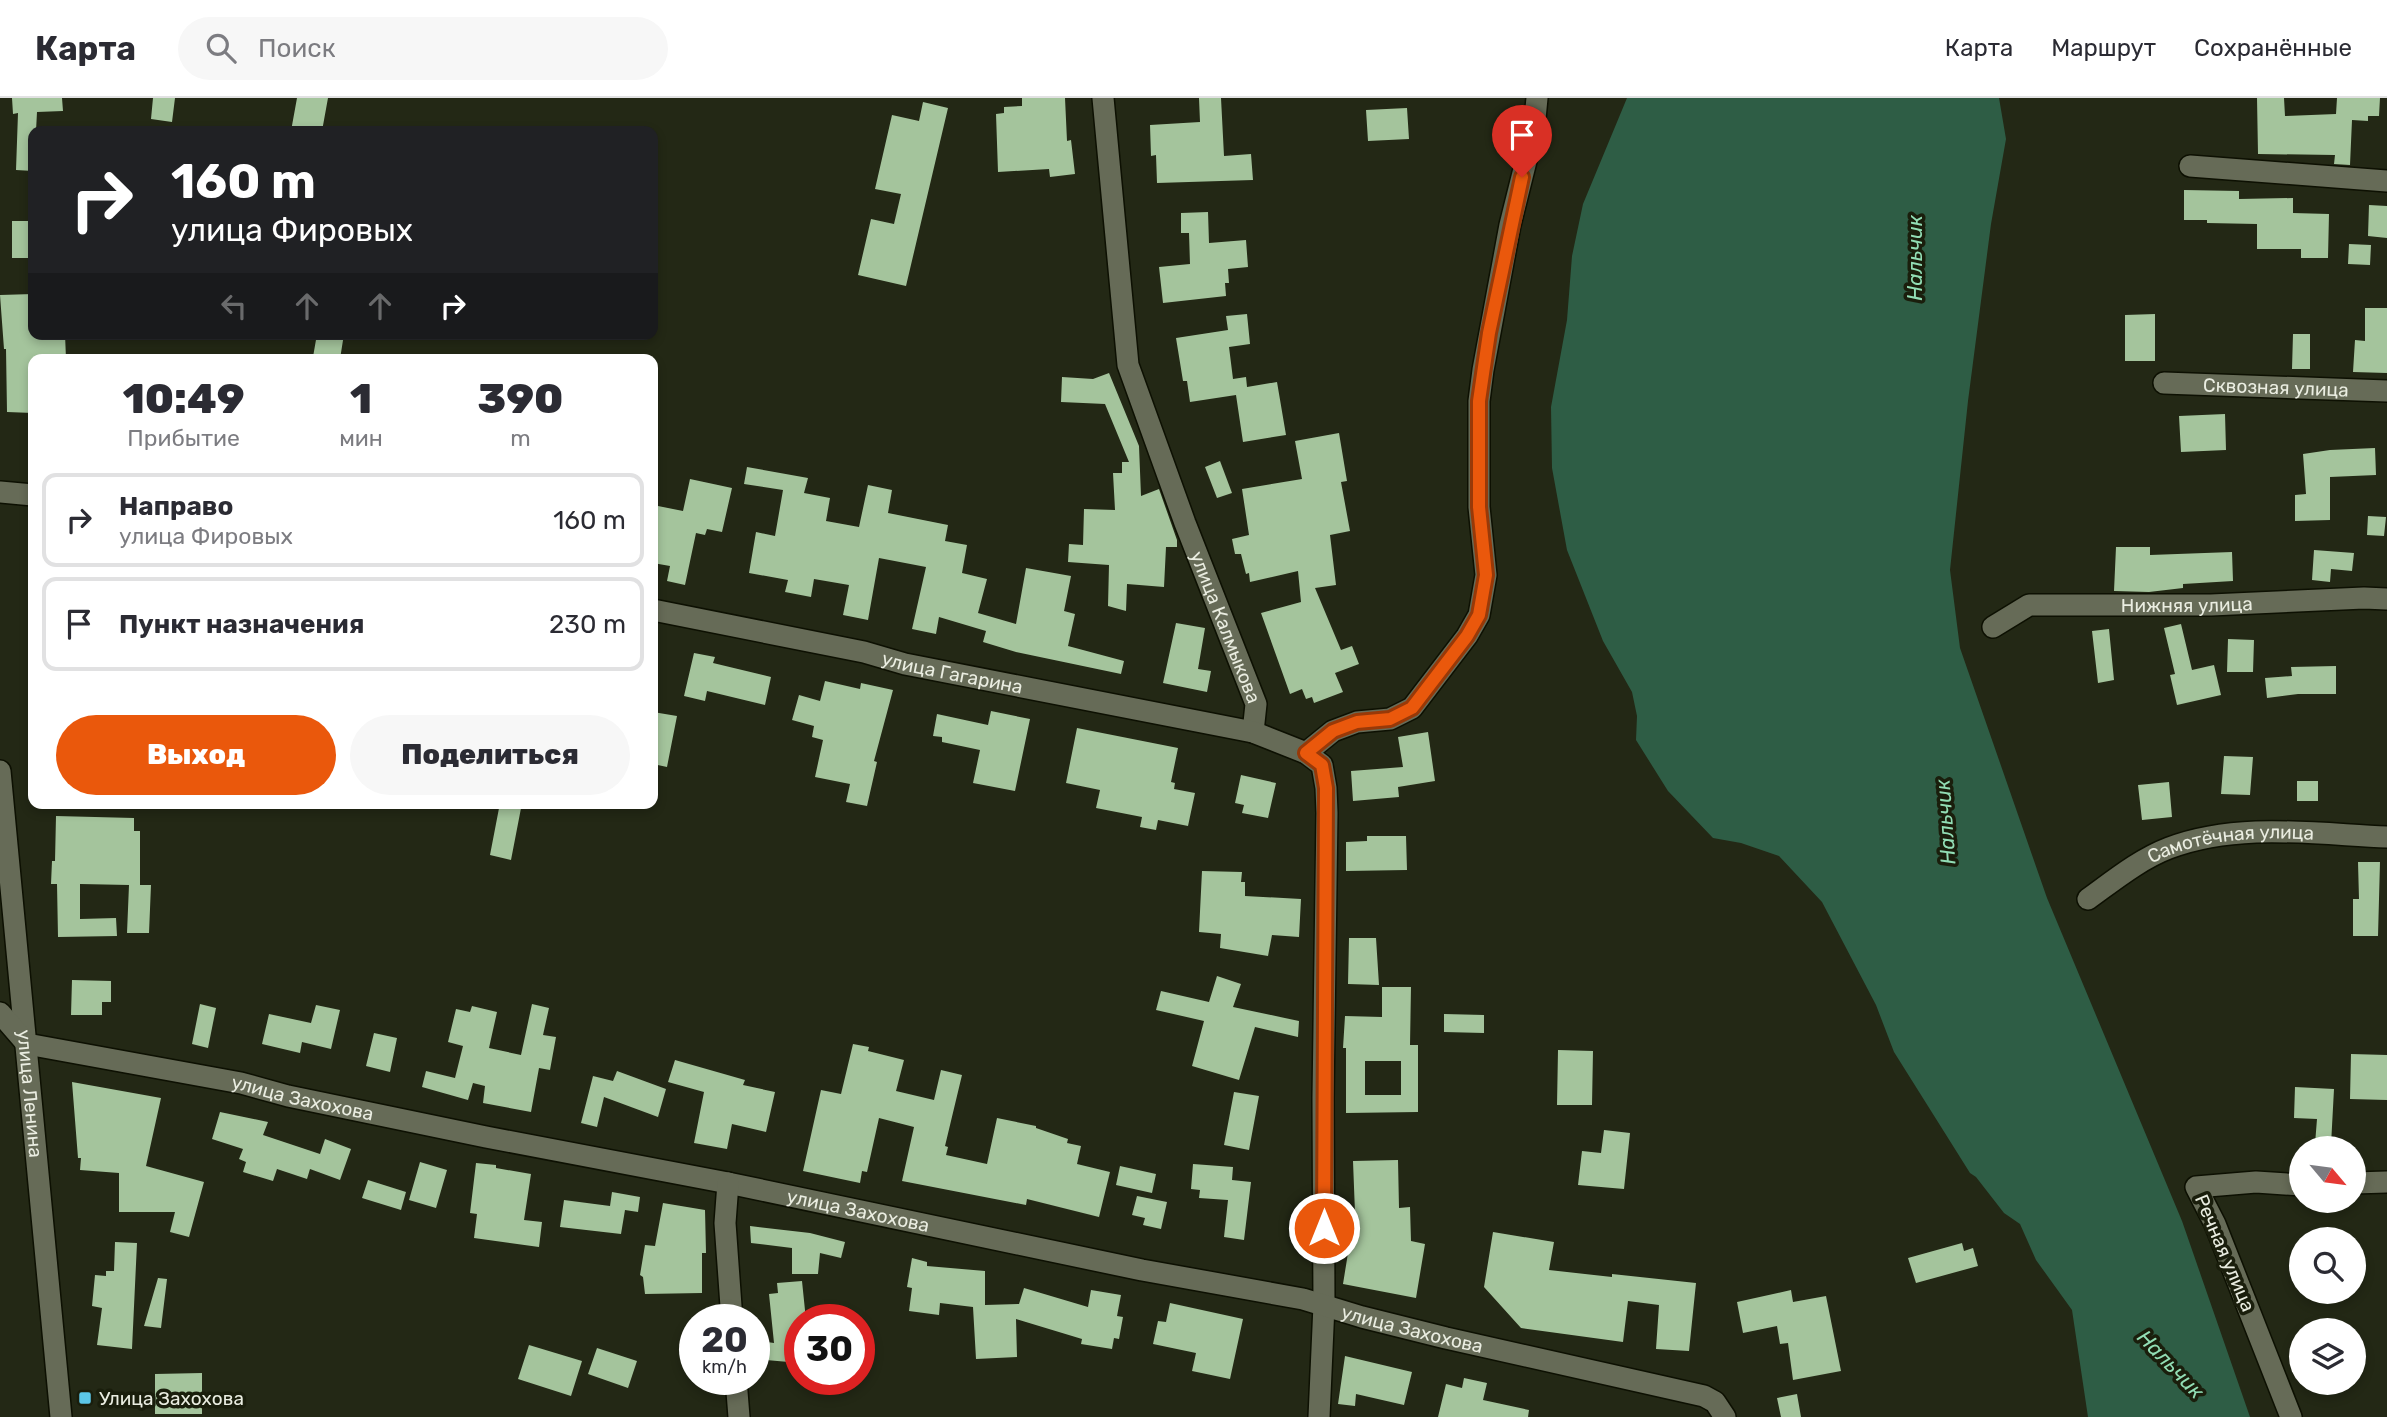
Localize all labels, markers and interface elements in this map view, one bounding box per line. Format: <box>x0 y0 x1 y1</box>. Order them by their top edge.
search box <box>178 17 668 80</box>
text: Карта <box>35 29 136 68</box>
icon: search <box>202 29 240 67</box>
text: Поиск <box>258 33 336 64</box>
text: Карта <box>1945 34 2013 62</box>
text: Маршрут <box>2051 34 2156 62</box>
text: Сохранённые <box>2194 34 2352 62</box>
pin <box>1492 105 1552 177</box>
icon: arrive <box>1503 116 1541 154</box>
text: 160 m <box>171 152 316 210</box>
icon: right <box>56 154 147 245</box>
text: улица Фировых <box>171 211 413 249</box>
water label: Нальчик <box>1902 214 1927 301</box>
icon: left <box>215 287 253 325</box>
icon: ahead <box>288 287 326 325</box>
icon: ahead <box>361 287 399 325</box>
icon: right <box>434 287 472 325</box>
street label: Сквозная улица <box>2203 373 2349 401</box>
text: 10:49 <box>123 374 245 424</box>
text: 1 <box>350 374 372 424</box>
text: 390 <box>477 374 563 424</box>
text: Прибытие <box>127 424 240 452</box>
text: мин <box>339 424 383 452</box>
text: m <box>510 424 531 452</box>
text: Направо <box>119 491 233 522</box>
icon: right <box>60 501 98 539</box>
text: 160 m <box>553 505 626 536</box>
text: улица Фировых <box>119 522 293 550</box>
street label: улица Калмыкова <box>1186 548 1266 706</box>
street label: Нижняя улица <box>2121 592 2253 617</box>
icon: arrive <box>60 605 98 643</box>
text: Пункт назначения <box>119 609 364 640</box>
text: 230 m <box>549 609 626 640</box>
street label: улица Гагарина <box>879 646 1025 698</box>
button: Выход <box>56 715 336 795</box>
button: Поделиться <box>350 715 630 795</box>
water label: Нальчик <box>1929 778 1960 866</box>
street label: Самотёчная улица <box>2143 820 2315 868</box>
street label: улица Ленина <box>13 1028 48 1159</box>
street label: улица Захохова <box>230 1070 376 1125</box>
north arrow <box>2289 1136 2366 1213</box>
map controls <box>2289 1136 2366 1395</box>
street label: улица Захохова <box>785 1184 932 1237</box>
position arrow <box>1287 1191 1361 1265</box>
street label: Речная улица <box>2190 1191 2260 1315</box>
button: search <box>2289 1227 2366 1304</box>
street label: улица Захохова <box>1339 1300 1485 1357</box>
speed limit sign: 30 <box>784 1304 875 1395</box>
button: layers <box>2289 1318 2366 1395</box>
text: 20 <box>701 1319 748 1361</box>
water label: Нальчик <box>2132 1325 2210 1404</box>
text: km/h <box>702 1356 747 1378</box>
place label: Улица Захохова <box>99 1387 244 1410</box>
marker: Улица Захохова <box>77 1390 93 1406</box>

